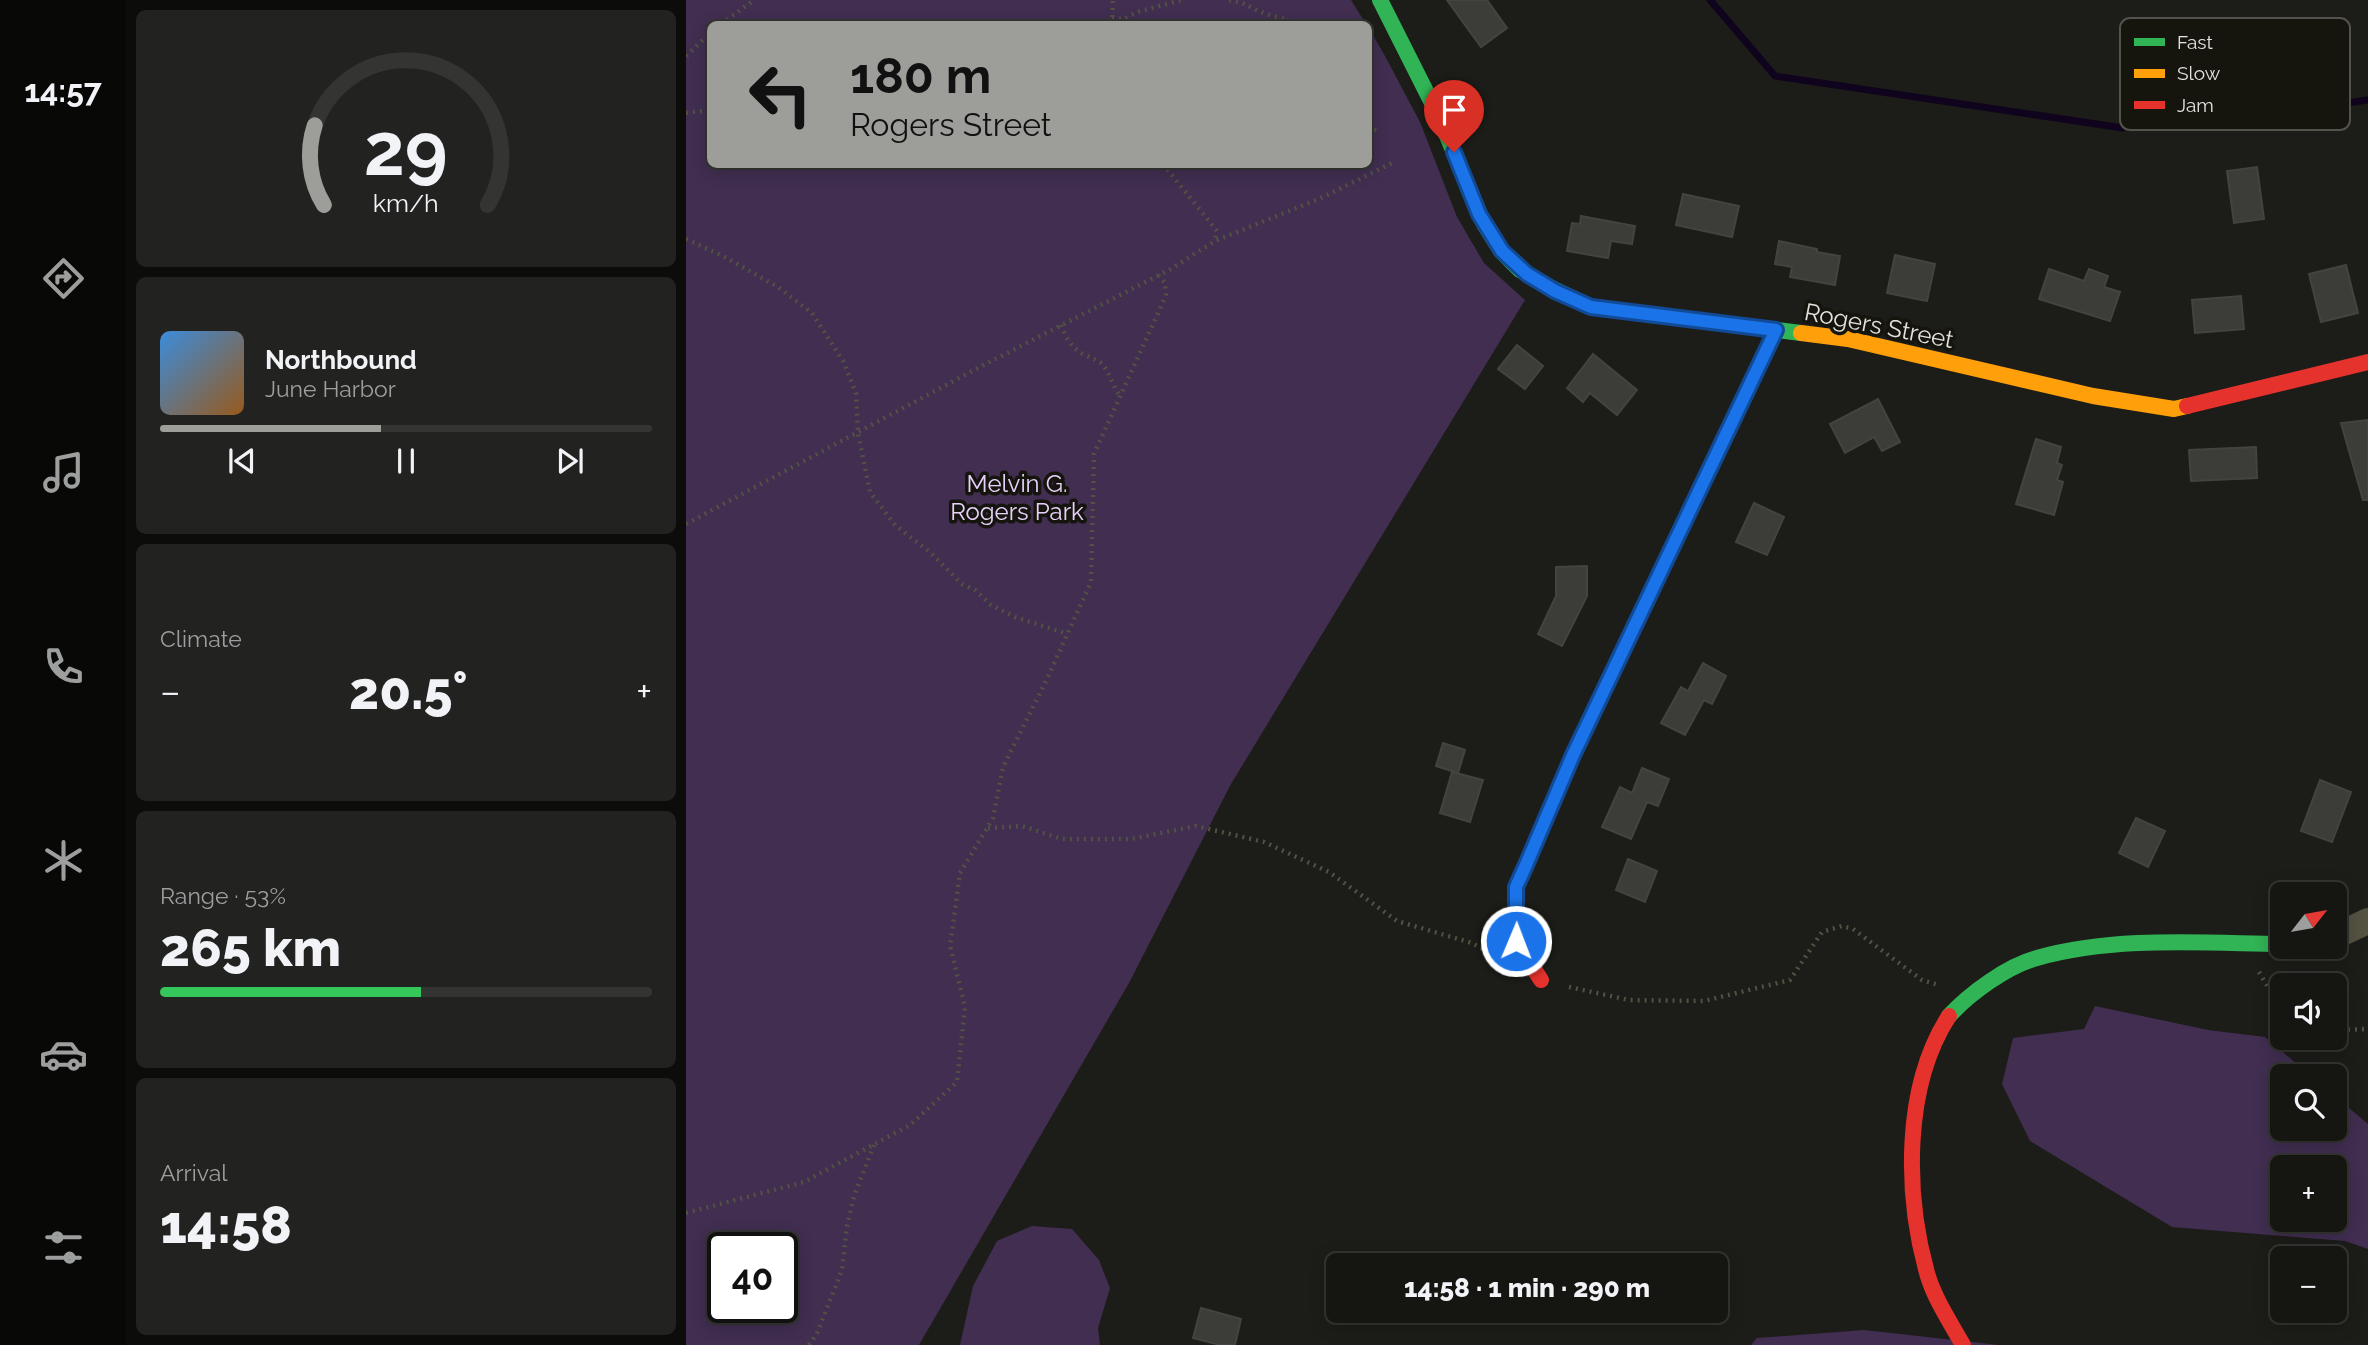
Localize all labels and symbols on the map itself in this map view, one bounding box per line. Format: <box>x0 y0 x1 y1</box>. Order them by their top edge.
legend <box>2120 18 2350 130</box>
text: Fast <box>2177 31 2213 53</box>
text: Slow <box>2177 62 2221 84</box>
pin <box>1424 80 1484 152</box>
text: Jam <box>2177 94 2214 116</box>
street label: Rogers Street <box>1802 297 1956 354</box>
park label: Melvin G. Rogers Park <box>950 469 1084 526</box>
north arrow <box>2270 882 2347 959</box>
position arrow <box>1479 904 1553 978</box>
speed limit sign: 40 <box>707 1232 798 1323</box>

